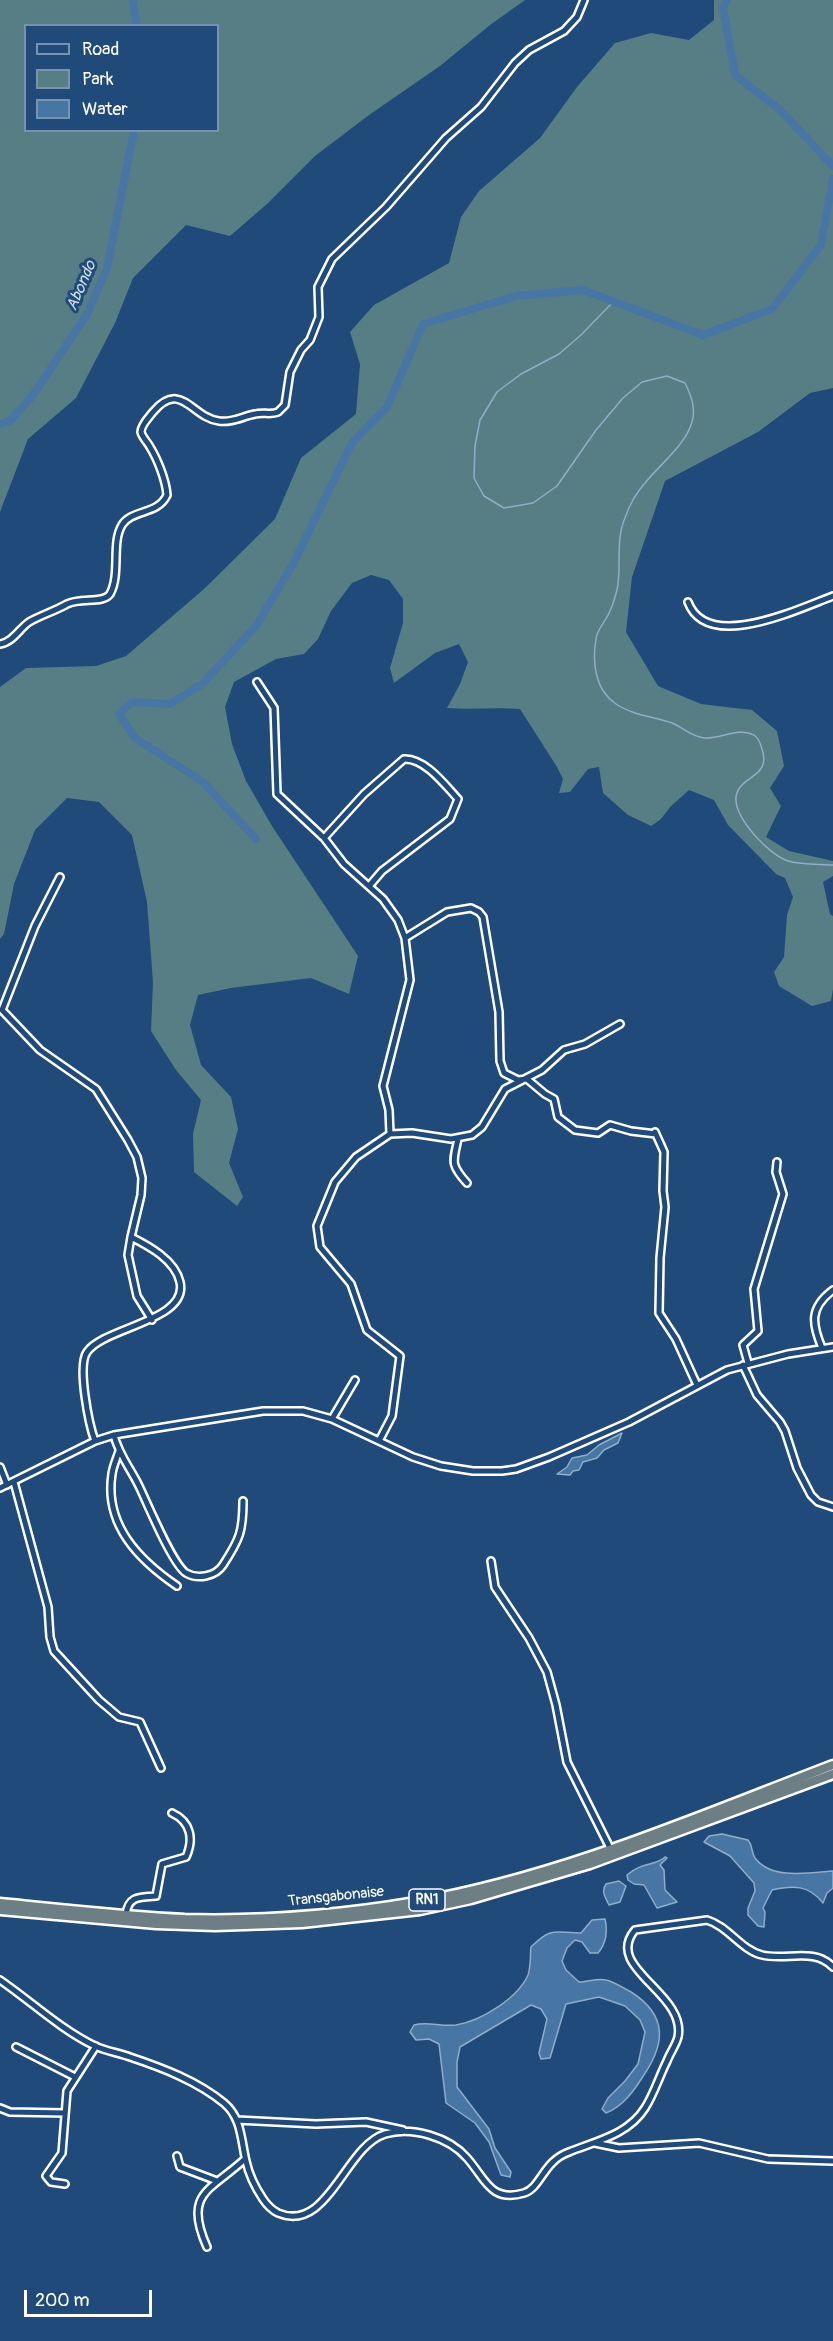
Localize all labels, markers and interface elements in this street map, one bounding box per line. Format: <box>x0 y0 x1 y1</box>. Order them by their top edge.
legend <box>24 24 219 132</box>
text: Road <box>82 38 119 61</box>
text: Park <box>82 68 114 91</box>
text: Water <box>82 98 128 121</box>
water label: Abondo <box>63 258 101 314</box>
street label: Transgabonaise <box>287 1883 385 1911</box>
road number: RN1 <box>409 1889 445 1911</box>
scale bar <box>27 2278 154 2316</box>
text: 200 m <box>35 2289 90 2312</box>

